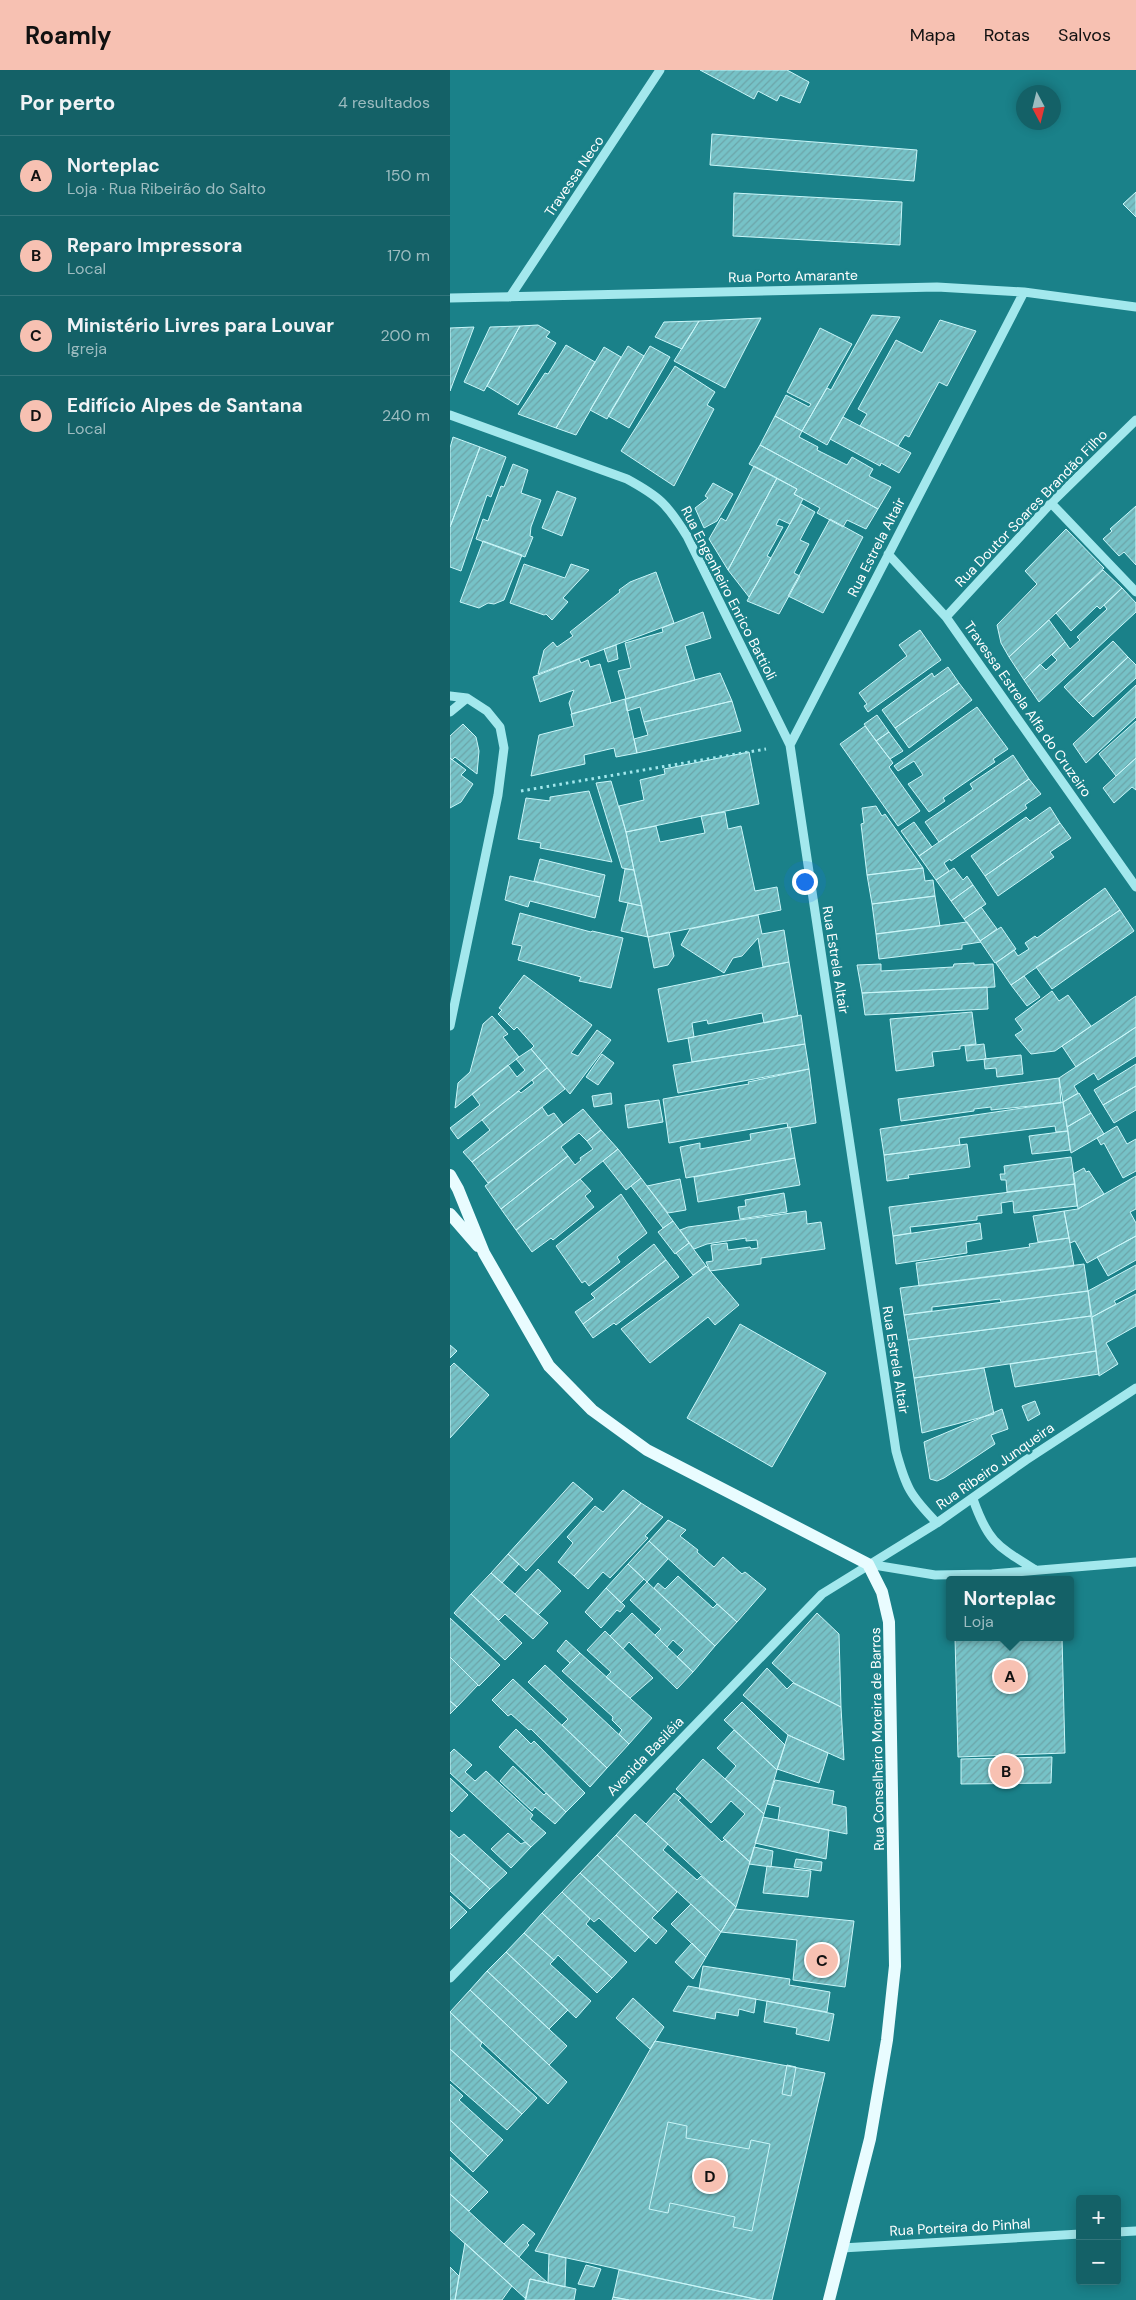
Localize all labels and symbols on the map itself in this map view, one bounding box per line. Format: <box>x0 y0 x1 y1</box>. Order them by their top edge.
north arrow <box>1016 85 1061 130</box>
street label: Travessa Neco <box>540 132 608 220</box>
street label: Rua Porto Amarante <box>728 266 858 286</box>
street label: Rua Doutor Soares Brandão Filho <box>951 426 1111 590</box>
street label: Rua Estrela Altair <box>843 494 909 600</box>
street label: Rua Engenheiro Enrico Battioli <box>677 503 781 683</box>
street label: Travessa Estrela Alfa do Cruzeiro <box>960 618 1096 800</box>
your location <box>792 869 818 895</box>
street label: Rua Estrela Altair <box>819 905 853 1015</box>
street label: Rua Estrela Altair <box>879 1305 913 1415</box>
street label: Rua Ribeiro Junqueira <box>932 1418 1058 1514</box>
street label: Rua Conselheiro Moreira de Barros <box>866 1627 888 1851</box>
pin: A <box>994 1657 1026 1695</box>
street label: Avenida Basiléia <box>603 1712 687 1800</box>
pin: B <box>990 1752 1022 1790</box>
pin: C <box>806 1941 838 1979</box>
pin: D <box>694 2157 726 2195</box>
street label: Rua Porteira do Pinhal <box>889 2214 1031 2240</box>

